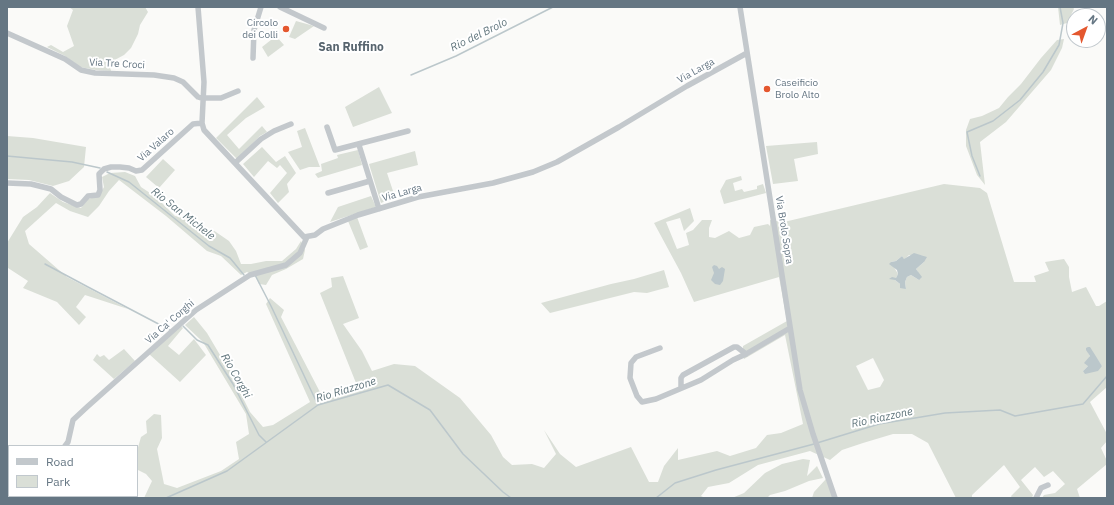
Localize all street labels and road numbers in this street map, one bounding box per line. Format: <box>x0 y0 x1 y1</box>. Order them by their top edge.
street label: Via Larga <box>675 56 717 86</box>
street label: Via Tre Croci <box>89 57 145 71</box>
street label: Via Valaro <box>135 126 177 164</box>
street label: Via Larga <box>381 182 423 204</box>
street label: Via Brolo Sopra <box>773 195 795 265</box>
street label: Via Ca' Corghi <box>143 297 197 347</box>

